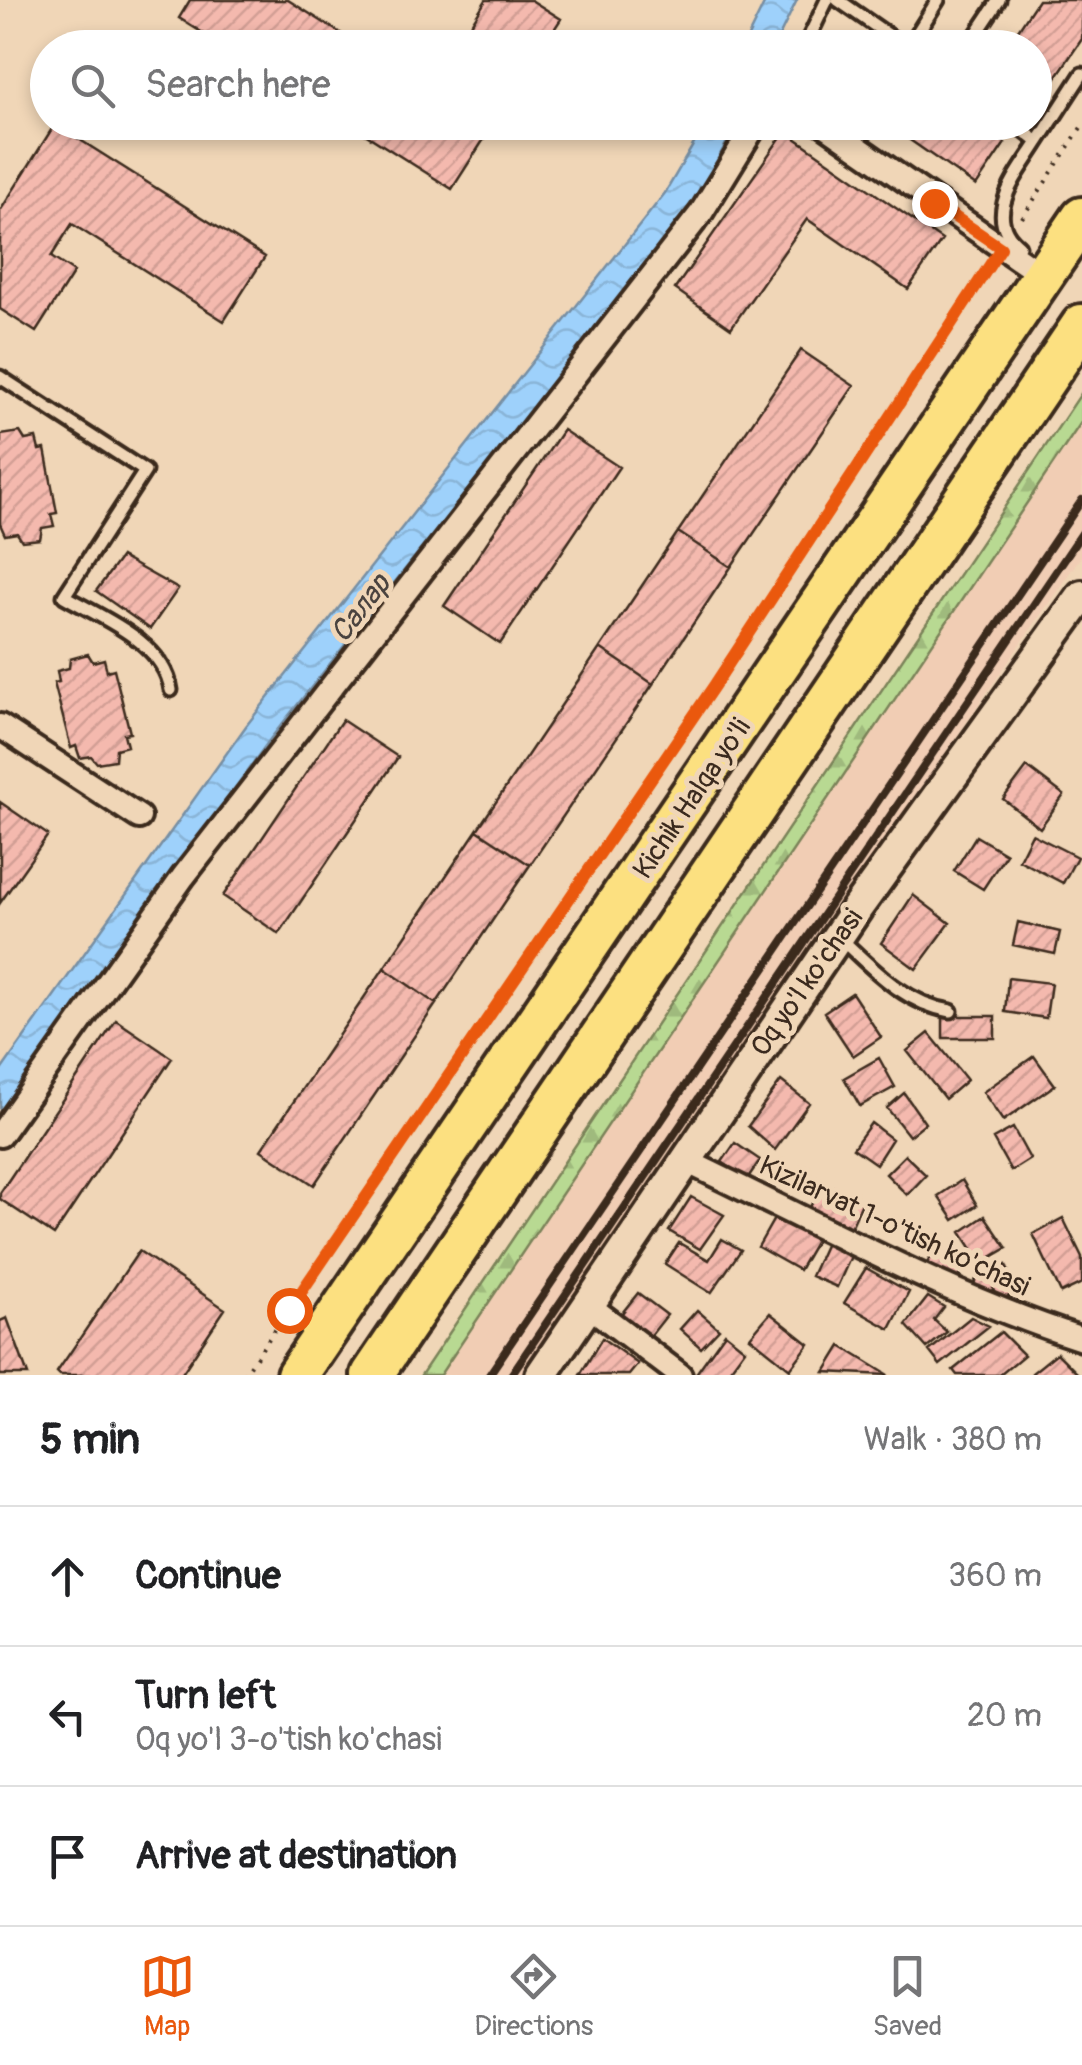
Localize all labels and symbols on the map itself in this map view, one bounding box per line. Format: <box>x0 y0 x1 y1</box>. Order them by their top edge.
route end <box>912 181 958 227</box>
water label: Салар <box>322 565 400 650</box>
street label: Kichik Halqa yo'li <box>626 712 759 886</box>
street label: Oq yo'l ko'chasi <box>743 902 871 1063</box>
street label: Kizilarvat 1-o'tish ko'chasi <box>753 1148 1035 1305</box>
route start <box>267 1288 313 1334</box>

